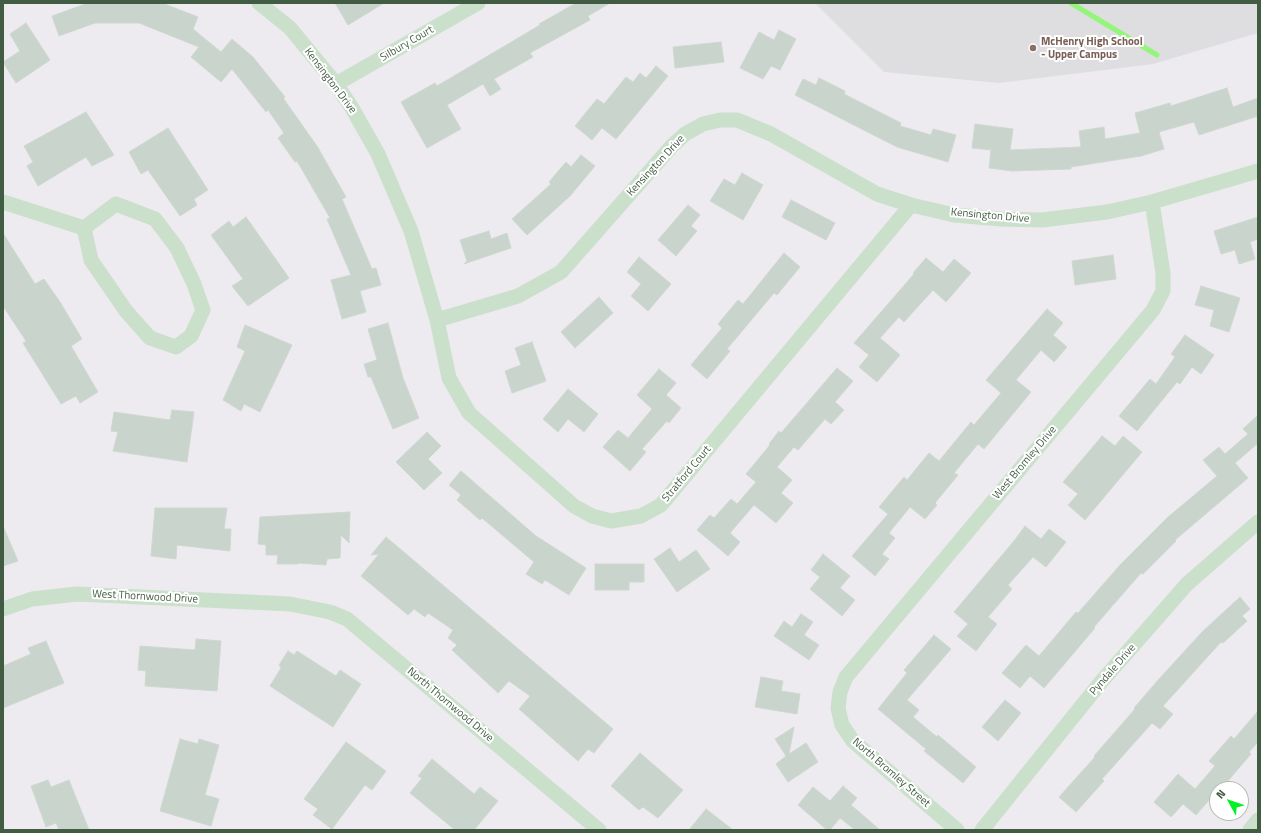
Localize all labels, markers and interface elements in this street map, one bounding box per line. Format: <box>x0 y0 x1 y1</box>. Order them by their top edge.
street label: Silbury Court <box>378 23 436 65</box>
place label: McHenry High School - Upper Campus <box>1041 35 1143 61</box>
marker: McHenry High School - Upper Campus <box>1028 43 1038 53</box>
street label: Kensington Drive <box>301 46 359 116</box>
street label: Kensington Drive <box>624 133 688 199</box>
street label: Kensington Drive <box>950 206 1030 226</box>
street label: West Bromley Drive <box>990 424 1060 502</box>
street label: Stratford Court <box>660 443 714 505</box>
street label: West Thornwood Drive <box>92 588 198 606</box>
street label: Pyndale Drive <box>1087 642 1139 698</box>
street label: North Thornwood Drive <box>404 665 496 745</box>
street label: North Bromley Street <box>849 736 933 810</box>
north arrow <box>1209 781 1249 821</box>
text: N <box>1212 786 1229 802</box>

